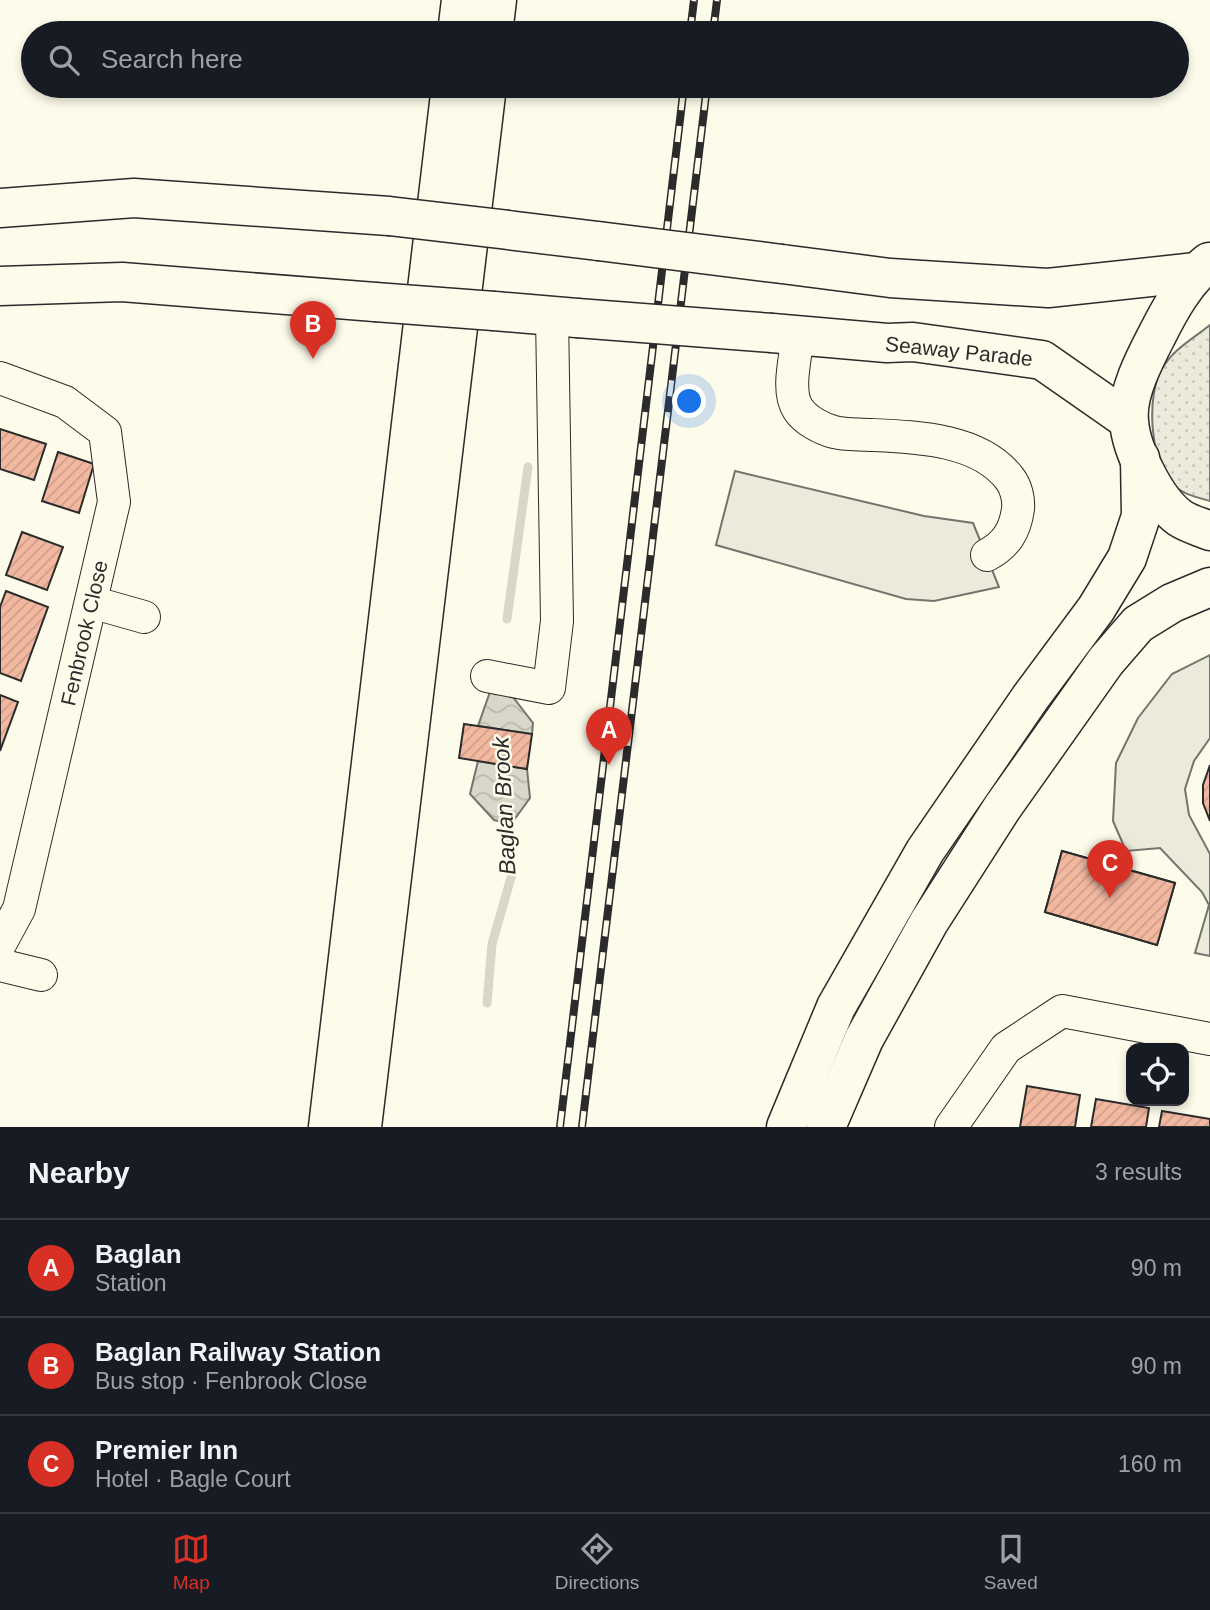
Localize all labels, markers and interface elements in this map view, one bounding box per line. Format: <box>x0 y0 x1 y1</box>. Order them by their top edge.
search box <box>21 21 1189 98</box>
icon: search <box>45 41 83 79</box>
text: Search here <box>101 44 243 74</box>
pin: B <box>290 301 336 359</box>
street label: Seaway Parade <box>884 332 1034 370</box>
your location <box>672 384 706 418</box>
street label: Fenbrook Close <box>56 558 112 708</box>
pin: A <box>586 707 632 765</box>
water label: Baglan Brook <box>487 735 521 876</box>
pin: C <box>1087 840 1133 898</box>
map controls <box>1126 1043 1189 1106</box>
button: locate <box>1126 1043 1189 1106</box>
text: Nearby <box>28 1156 130 1189</box>
text: 3 results <box>1095 1159 1182 1185</box>
text: Baglan <box>95 1239 182 1269</box>
text: A <box>43 1255 59 1281</box>
text: 90 m <box>1131 1255 1182 1281</box>
text: Station <box>95 1270 167 1296</box>
text: Baglan Railway Station <box>95 1337 381 1367</box>
text: B <box>43 1353 59 1379</box>
text: 90 m <box>1131 1353 1182 1379</box>
text: Bus stop · Fenbrook Close <box>95 1368 367 1394</box>
text: Premier Inn <box>95 1435 238 1465</box>
text: C <box>43 1451 59 1477</box>
text: 160 m <box>1118 1451 1182 1477</box>
text: Hotel · Bagle Court <box>95 1466 291 1492</box>
tab: Map <box>172 1530 210 1594</box>
tab: Directions <box>555 1530 639 1594</box>
tab: Saved <box>984 1530 1038 1594</box>

